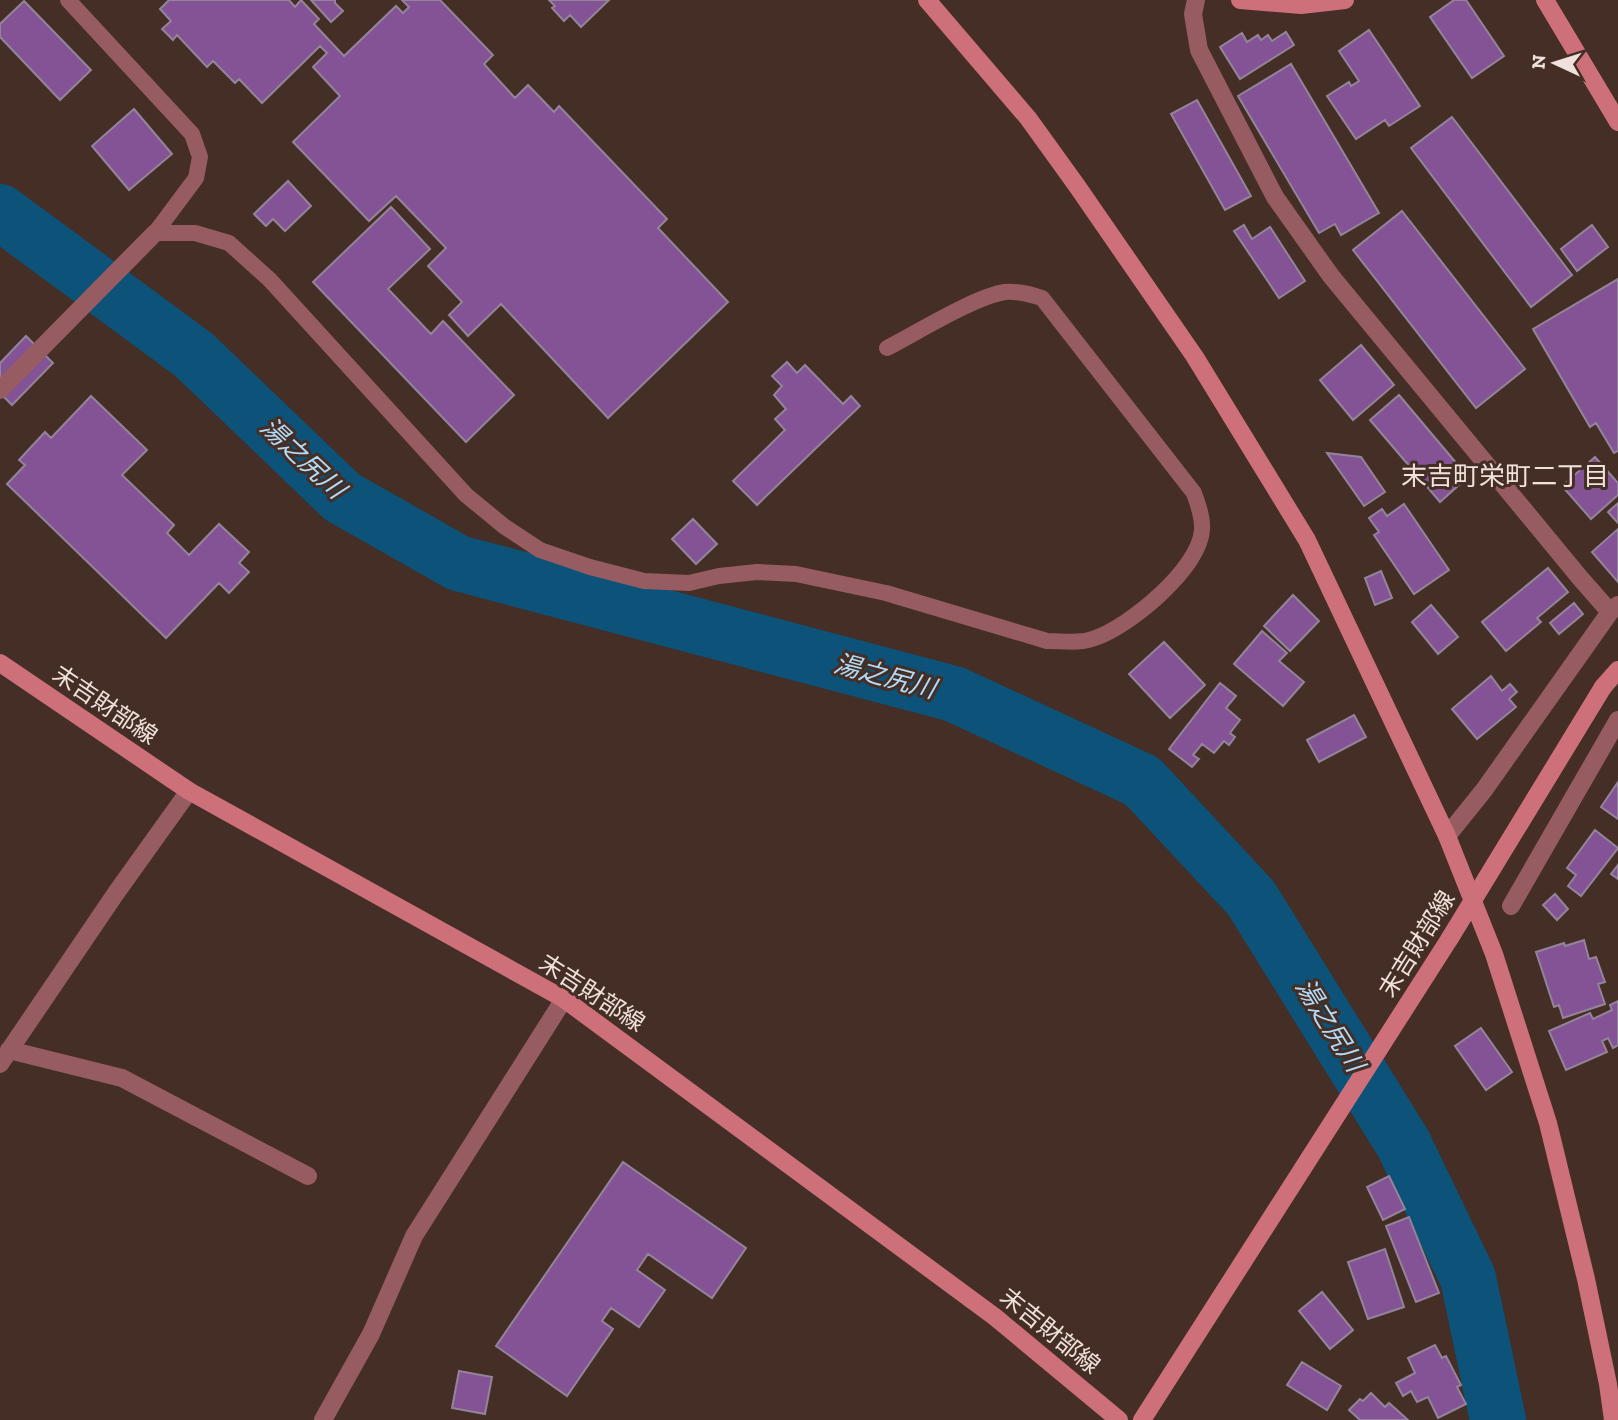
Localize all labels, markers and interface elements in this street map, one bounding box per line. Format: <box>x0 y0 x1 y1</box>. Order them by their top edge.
north arrow <box>1520 28 1590 98</box>
text: N <box>1527 54 1551 70</box>
water label: 湯之尻川 <box>254 411 354 507</box>
district label: 末吉町栄町二丁目 <box>1401 460 1609 492</box>
water label: 湯之尻川 <box>831 647 942 706</box>
street label: 末吉財部線 <box>47 659 163 750</box>
street label: 末吉財部線 <box>1372 885 1461 1002</box>
street label: 末吉財部線 <box>534 948 650 1037</box>
water label: 湯之尻川 <box>1289 972 1373 1080</box>
street label: 末吉財部線 <box>995 1282 1106 1380</box>

